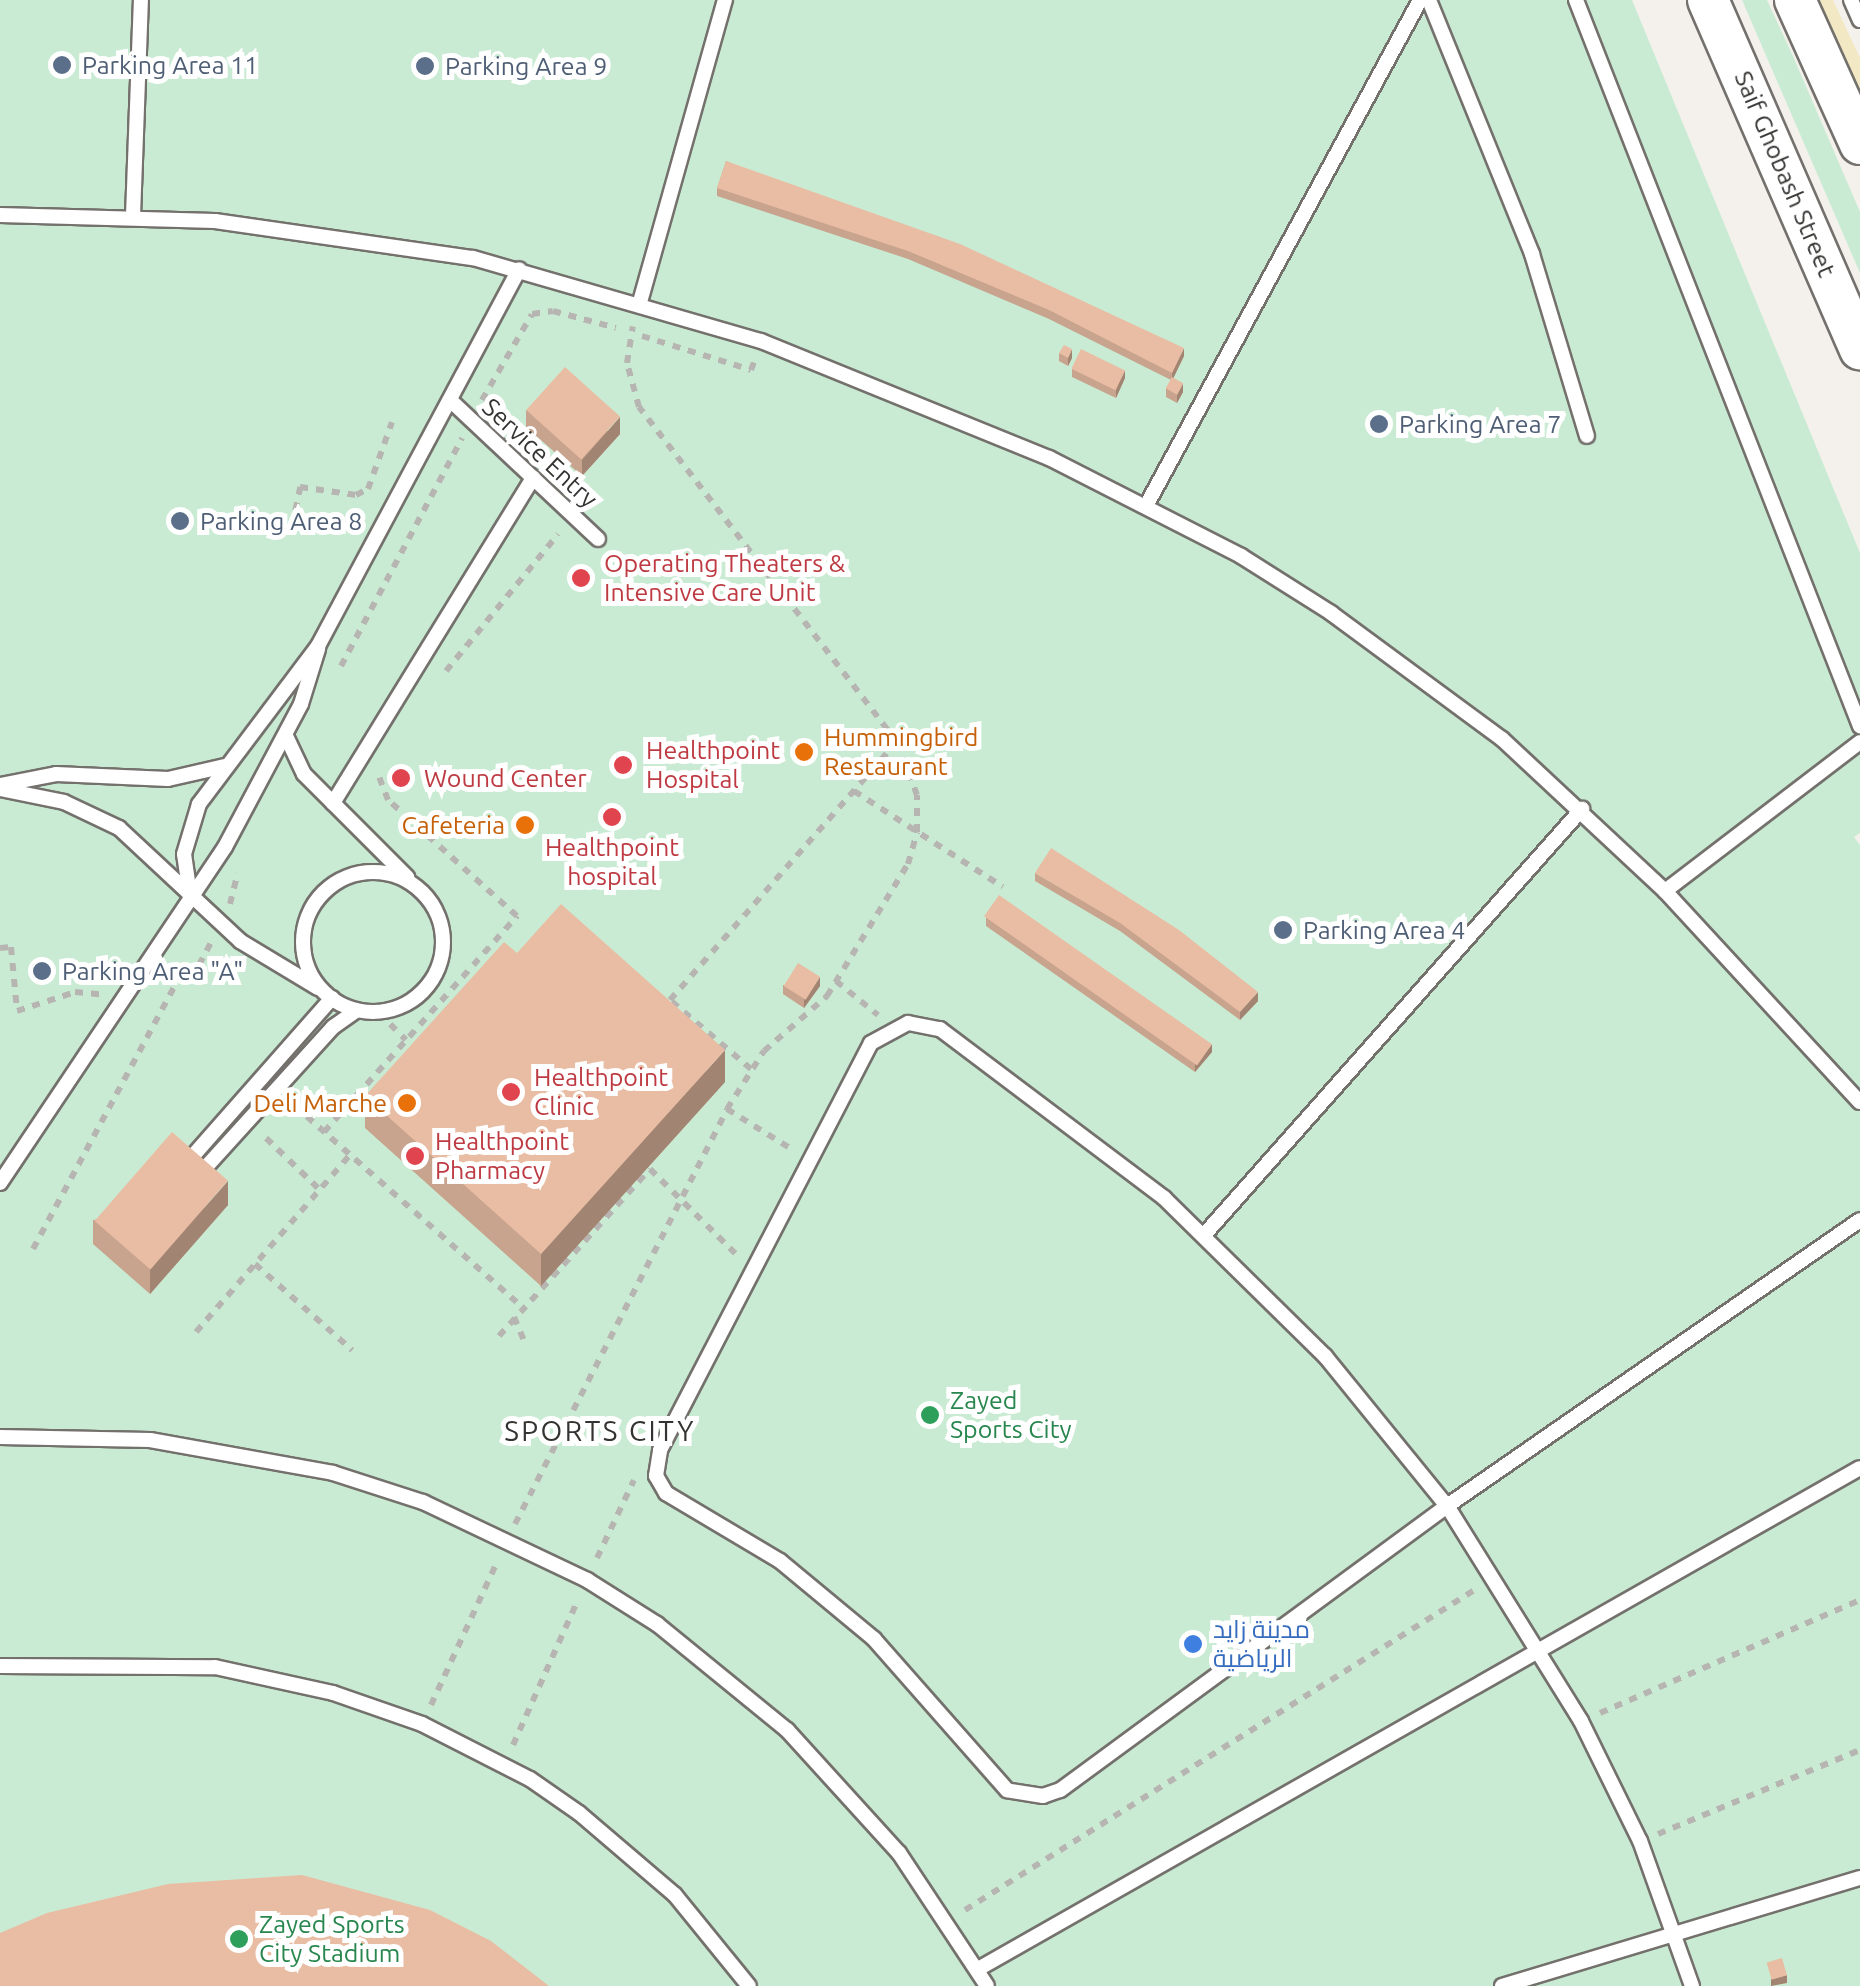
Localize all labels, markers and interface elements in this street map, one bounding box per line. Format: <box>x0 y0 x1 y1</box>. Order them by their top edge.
place label: Parking Area 11 <box>82 50 258 80</box>
place label: Parking Area 9 <box>445 51 607 81</box>
marker: Parking Area 11 <box>51 54 73 76</box>
marker: Parking Area 9 <box>414 55 436 77</box>
street label: Saif Ghobash Street <box>1728 66 1842 282</box>
street label: Service Entry <box>476 392 604 514</box>
place label: Parking Area 7 <box>1399 409 1561 439</box>
marker: Parking Area 7 <box>1368 413 1390 435</box>
place label: Parking Area 8 <box>200 506 362 536</box>
marker: Parking Area 8 <box>169 510 191 532</box>
place label: Operating Theaters & Intensive Care Unit <box>604 549 845 608</box>
marker: Operating Theaters & Intensive Care Unit <box>568 565 594 591</box>
place label: Hummingbird Restaurant <box>824 723 978 782</box>
place label: Healthpoint Hospital <box>646 736 780 795</box>
marker: Hummingbird Restaurant <box>793 741 815 763</box>
marker: Healthpoint Hospital <box>610 752 636 778</box>
place label: Wound Center <box>424 763 587 793</box>
marker: Wound Center <box>388 765 414 791</box>
marker: Healthpoint hospital <box>601 806 623 828</box>
place label: Cafeteria <box>402 810 505 840</box>
marker: Cafeteria <box>514 814 536 836</box>
place label: Healthpoint hospital <box>545 833 679 892</box>
place label: Parking Area 4 <box>1303 915 1465 945</box>
marker: Parking Area 4 <box>1272 919 1294 941</box>
place label: Parking Area "A" <box>62 956 243 986</box>
marker: Parking Area "A" <box>31 960 53 982</box>
place label: Healthpoint Clinic <box>534 1063 668 1122</box>
marker: Healthpoint Clinic <box>498 1079 524 1105</box>
place label: Deli Marche <box>253 1088 387 1118</box>
marker: Deli Marche <box>396 1092 418 1114</box>
place label: Healthpoint Pharmacy <box>435 1127 569 1186</box>
marker: Healthpoint Pharmacy <box>404 1145 426 1167</box>
place label: Zayed Sports City <box>950 1386 1072 1445</box>
marker: Zayed Sports City <box>919 1404 941 1426</box>
district label: SPORTS CITY <box>504 1414 696 1448</box>
place label: مدينة زايد الرياضية <box>1213 1615 1310 1674</box>
marker: مدينة زايد الرياضية <box>1182 1633 1204 1655</box>
place label: Zayed Sports City Stadium <box>259 1910 405 1969</box>
marker: Zayed Sports City Stadium <box>228 1928 250 1950</box>

